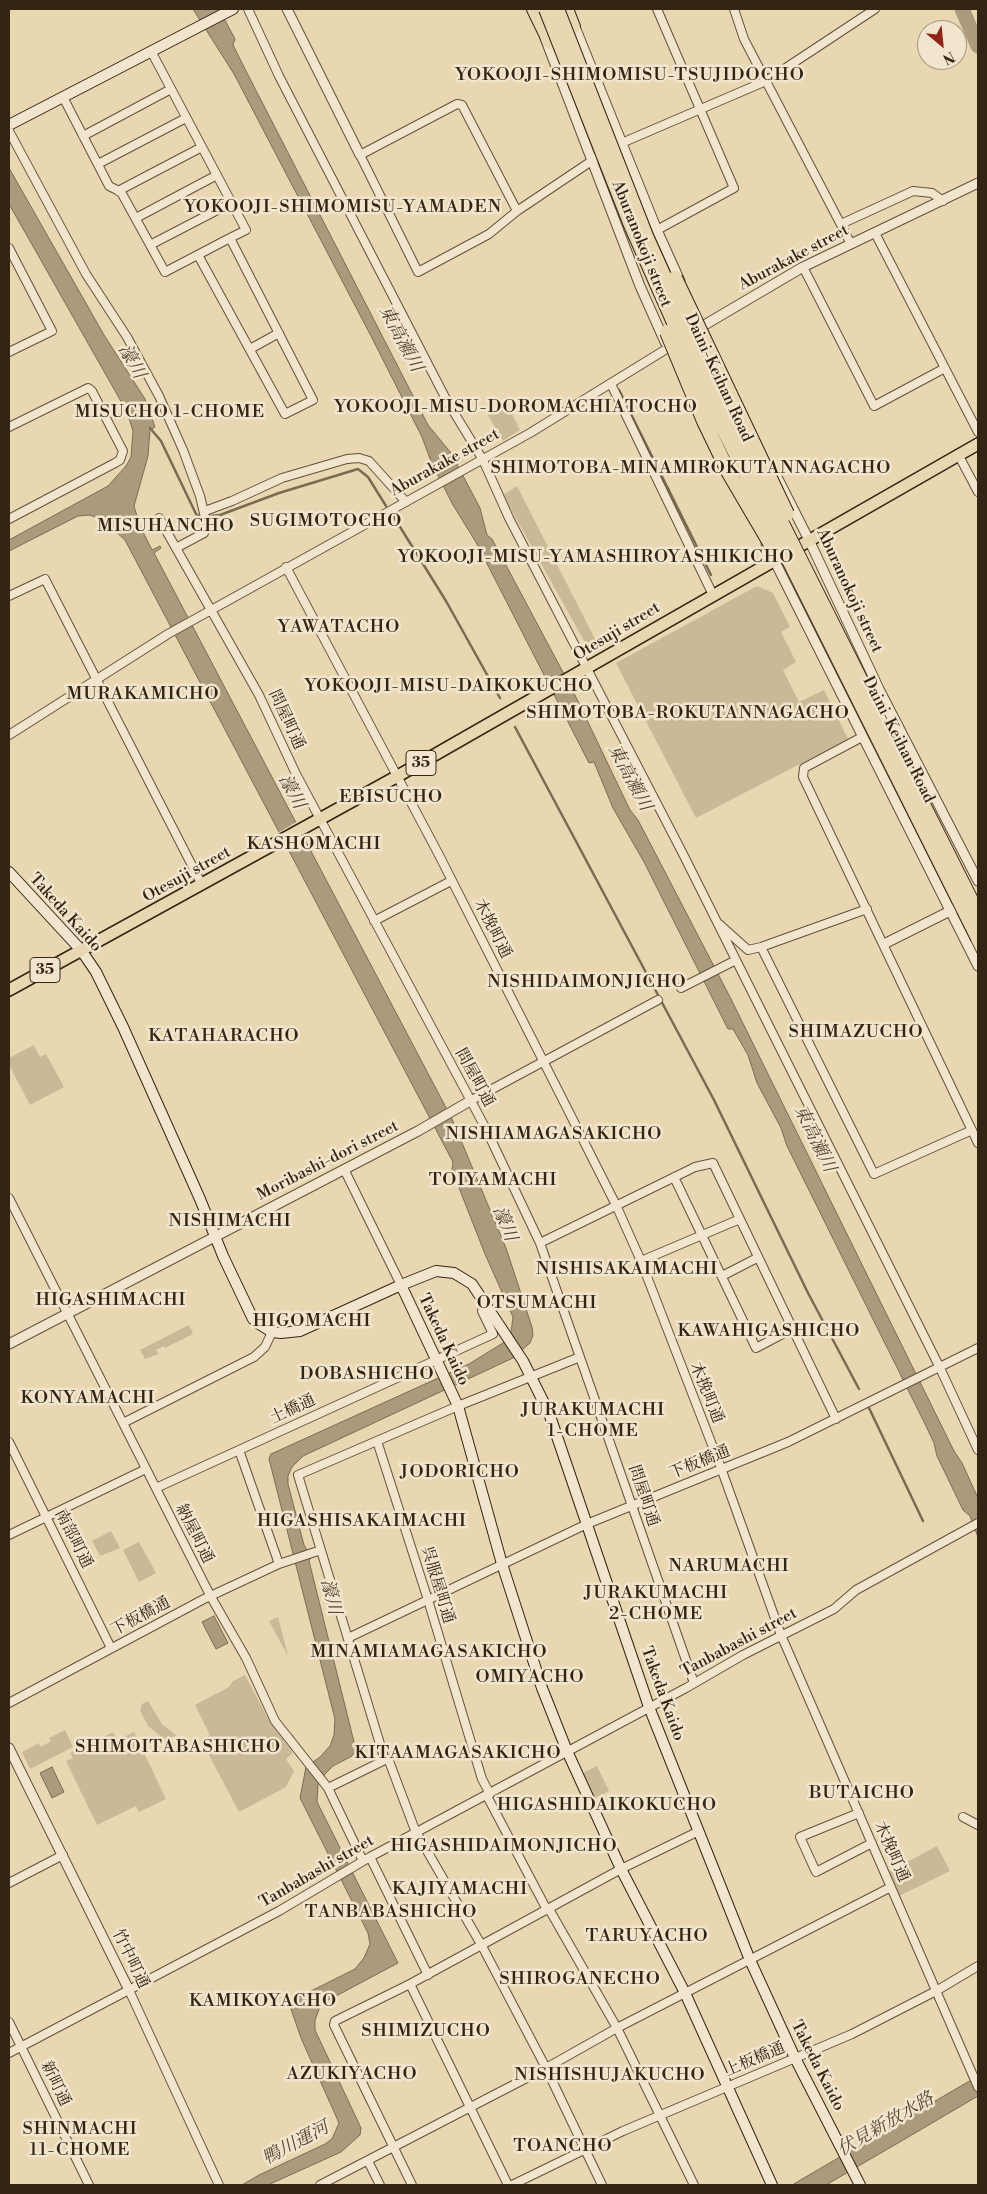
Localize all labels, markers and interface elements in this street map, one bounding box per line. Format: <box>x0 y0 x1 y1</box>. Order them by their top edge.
north arrow <box>917 20 967 70</box>
text: N <box>939 47 958 68</box>
district label: YOKOOJI-SHIMOMISU-TSUJIDOCHO <box>452 65 808 87</box>
street label: Aburanokoji street <box>607 178 675 310</box>
district label: YOKOOJI-SHIMOMISU-YAMADEN <box>181 197 505 219</box>
street label: Aburakake street <box>736 221 852 295</box>
water label: 東高瀬川 <box>374 302 426 376</box>
street label: Daini-Keihan Road <box>680 311 756 445</box>
water label: 濠川 <box>113 341 149 383</box>
district label: YOKOOJI-MISU-DOROMACHIATOCHO <box>331 397 701 419</box>
district label: MISUCHO 1-CHOME <box>73 402 267 424</box>
street label: Aburakake street <box>387 425 503 501</box>
district label: SHIMOTOBA-MINAMIROKUTANNAGACHO <box>487 458 895 480</box>
district label: SUGIMOTOCHO <box>248 511 404 533</box>
district label: MISUHANCHO <box>96 516 236 538</box>
street label: Aburanokoji street <box>812 526 886 656</box>
district label: YOKOOJI-MISU-YAMASHIROYASHIKICHO <box>394 547 798 569</box>
street label: Otesuji street <box>570 599 664 665</box>
district label: YAWATACHO <box>277 617 401 639</box>
street label: Daini-Keihan Road <box>858 674 938 806</box>
district label: YOKOOJI-MISU-DAIKOKUCHO <box>302 676 596 698</box>
district label: MURAKAMICHO <box>65 684 221 706</box>
street label: 問屋町通 <box>264 687 308 753</box>
district label: SHIMOTOBA-ROKUTANNAGACHO <box>523 703 853 725</box>
water label: 東高瀬川 <box>603 741 655 815</box>
road number: 35 <box>406 750 436 776</box>
water label: 濠川 <box>273 771 309 813</box>
district label: EBISUCHO <box>338 787 444 809</box>
district label: KASHOMACHI <box>245 834 383 856</box>
street label: Otesuji street <box>140 843 234 907</box>
street label: Takeda Kaido <box>25 870 105 956</box>
street label: 木挽町通 <box>469 896 515 962</box>
road number: 35 <box>30 958 60 982</box>
district label: NISHIDAIMONJICHO <box>485 972 689 994</box>
district label: SHIMAZUCHO <box>787 1022 925 1044</box>
district label: KATAHARACHO <box>147 1026 301 1048</box>
street label: 問屋町通 <box>450 1045 498 1111</box>
water label: 東高瀬川 <box>789 1102 839 1176</box>
street label: Moribashi-dori street <box>254 1117 402 1205</box>
district label: NISHIAMAGASAKICHO <box>443 1124 665 1146</box>
district label: TOIYAMACHI <box>427 1170 559 1192</box>
water label: 濠川 <box>487 1203 521 1245</box>
district label: NISHIMACHI <box>167 1211 293 1233</box>
district label: NISHISAKAIMACHI <box>534 1259 720 1281</box>
district label: HIGASHIMACHI <box>34 1290 188 1312</box>
street label: Takeda Kaido <box>413 1291 473 1389</box>
district label: OTSUMACHI <box>476 1293 598 1315</box>
district label: HIGOMACHI <box>252 1311 372 1333</box>
district label: KAWAHIGASHICHO <box>676 1321 862 1343</box>
street label: 木挽町通 <box>685 1360 727 1426</box>
district label: DOBASHICHO <box>298 1364 436 1386</box>
district label: KONYAMACHI <box>19 1388 157 1410</box>
street label: 土橋通 <box>267 1391 319 1429</box>
district label: JURAKUMACHI 1-CHOME <box>520 1400 666 1442</box>
street label: 下板橋通 <box>667 1442 733 1484</box>
district label: JODORICHO <box>399 1462 521 1484</box>
street label: 問屋町通 <box>624 1463 662 1529</box>
street label: 納屋町通 <box>171 1501 217 1567</box>
street label: 南部町通 <box>50 1506 96 1572</box>
district label: HIGASHISAKAIMACHI <box>255 1511 469 1533</box>
street label: 呉服屋町通 <box>416 1544 458 1626</box>
district label: NARUMACHI <box>667 1556 791 1578</box>
water label: 濠川 <box>315 1577 345 1617</box>
district label: JURAKUMACHI 2-CHOME <box>583 1583 729 1626</box>
street label: 下板橋通 <box>108 1594 174 1640</box>
street label: Tanbabashi street <box>678 1604 800 1682</box>
district label: MINAMIAMAGASAKICHO <box>308 1642 550 1664</box>
street label: Takeda Kaido <box>636 1644 688 1744</box>
district label: OMIYACHO <box>475 1667 585 1689</box>
district label: SHIMOITABASHICHO <box>73 1737 283 1759</box>
district label: KITAAMAGASAKICHO <box>352 1743 564 1765</box>
district label: BUTAICHO <box>808 1783 916 1805</box>
district label: HIGASHIDAIKOKUCHO <box>495 1795 719 1817</box>
street label: 木挽町通 <box>869 1819 913 1885</box>
street label: Tanbabashi street <box>256 1831 378 1913</box>
district label: HIGASHIDAIMONJICHO <box>388 1836 620 1858</box>
district label: KAJIYAMACHI <box>391 1879 529 1901</box>
district label: TANBABASHICHO <box>303 1902 479 1924</box>
street label: 竹中町通 <box>107 1926 153 1992</box>
district label: TARUYACHO <box>584 1926 710 1948</box>
district label: SHIROGANECHO <box>498 1969 662 1991</box>
district label: KAMIKOYACHO <box>188 1991 338 2013</box>
street label: Takeda Kaido <box>786 2018 848 2114</box>
district label: SHIMIZUCHO <box>360 2021 492 2043</box>
street label: 上板橋通 <box>722 2039 788 2081</box>
street label: 新町通 <box>36 2058 74 2110</box>
district label: AZUKIYACHO <box>285 2064 419 2086</box>
district label: NISHISHUJAKUCHO <box>512 2065 708 2087</box>
water label: 伏見新放水路 <box>834 2089 938 2161</box>
water label: 鴨川運河 <box>259 2118 333 2170</box>
district label: SHINMACHI 11-CHOME <box>21 2119 139 2162</box>
district label: TOANCHO <box>512 2136 614 2158</box>

